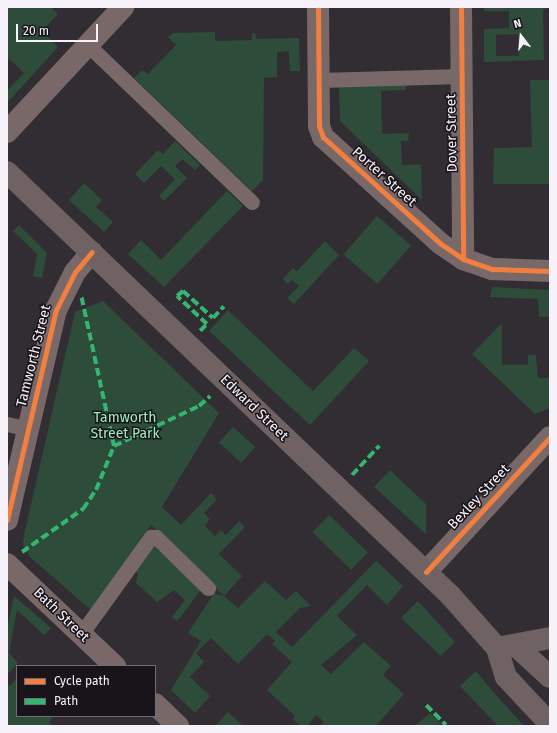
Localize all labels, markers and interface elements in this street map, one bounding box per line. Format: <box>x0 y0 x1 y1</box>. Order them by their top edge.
scale bar <box>18 16 100 42</box>
north arrow <box>501 16 541 56</box>
text: N <box>512 17 523 31</box>
text: 20 m <box>23 24 49 38</box>
street label: Dover Street <box>443 94 461 172</box>
street label: Porter Street <box>348 144 420 210</box>
street label: Tamworth Street <box>13 303 55 409</box>
street label: Edward Street <box>216 371 292 445</box>
park label: Tamworth Street Park <box>90 410 160 442</box>
street label: Bexley Street <box>445 461 513 533</box>
street label: Bath Street <box>30 584 92 646</box>
legend <box>16 665 156 717</box>
text: Cycle path <box>54 674 110 688</box>
text: Path <box>54 694 78 708</box>

